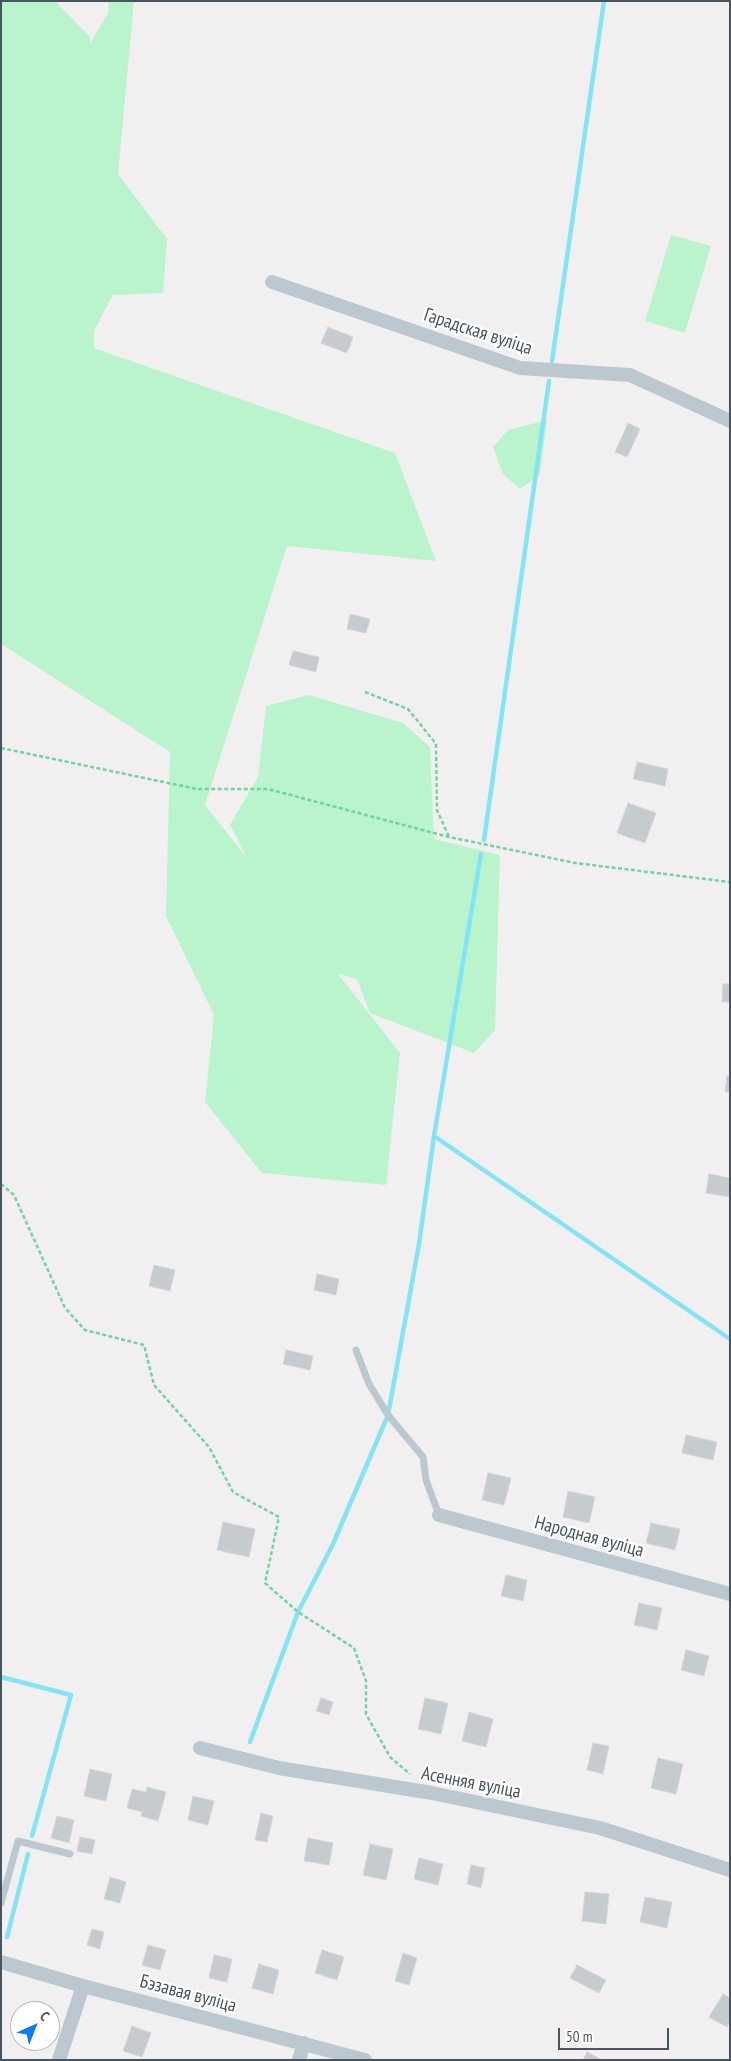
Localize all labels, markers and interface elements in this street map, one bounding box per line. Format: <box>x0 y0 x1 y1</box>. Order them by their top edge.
street label: Гарадская вуліца <box>421 304 535 360</box>
street label: Народная вуліца <box>532 1511 646 1563</box>
street label: Асенняя вуліца <box>419 1762 523 1804</box>
street label: Бэзавая вуліца <box>137 1970 239 2018</box>
north arrow <box>10 2001 60 2051</box>
text: С <box>36 2007 53 2025</box>
scale bar <box>561 2018 672 2050</box>
text: 50 m <box>566 2027 592 2046</box>

